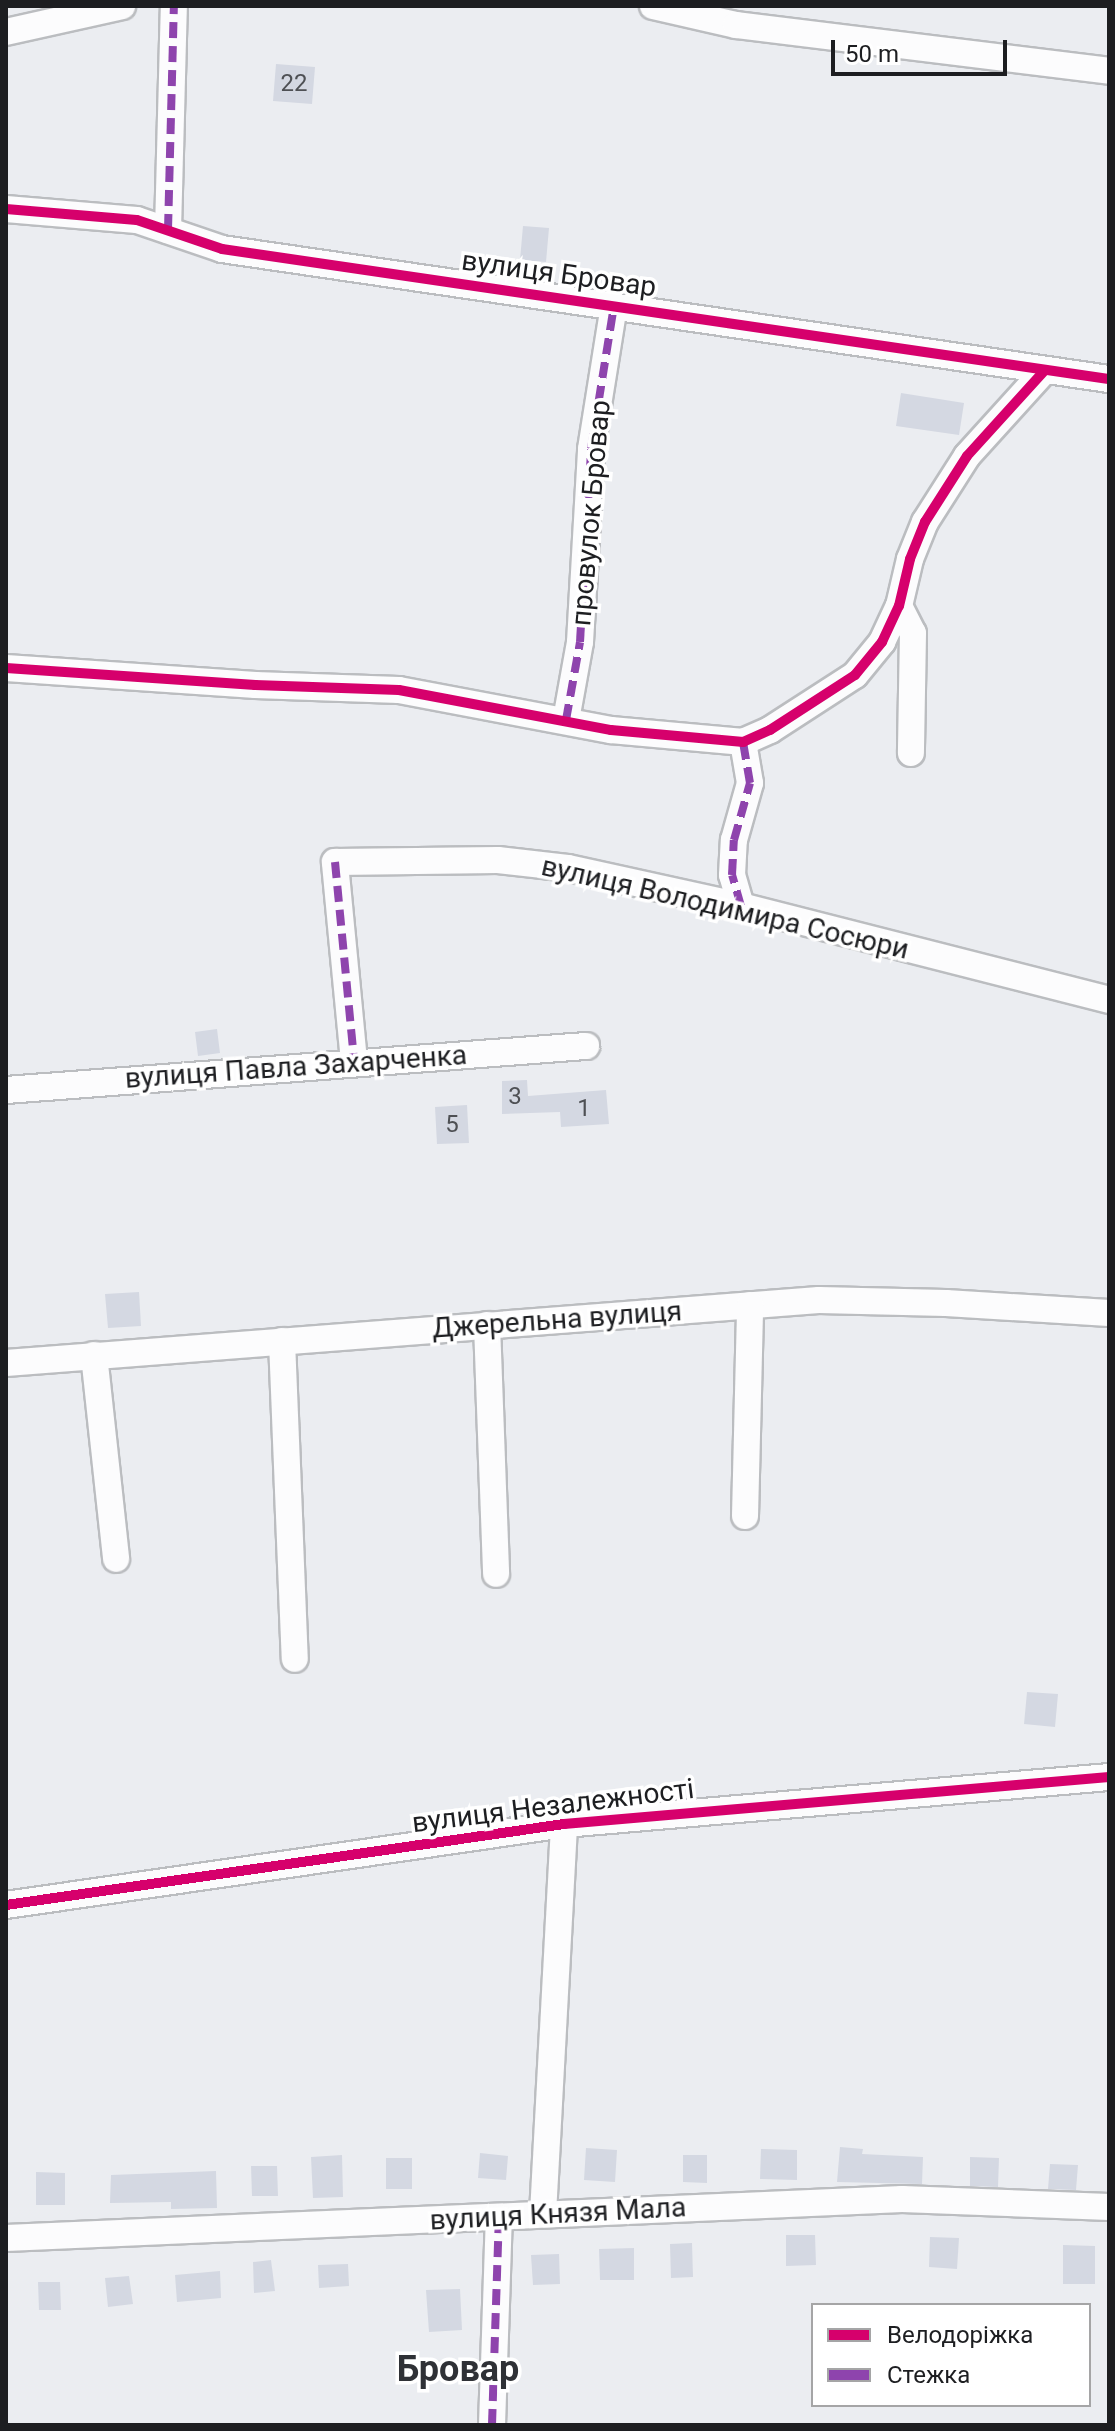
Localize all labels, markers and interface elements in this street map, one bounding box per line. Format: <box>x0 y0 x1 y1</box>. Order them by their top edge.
scale bar <box>835 24 1011 74</box>
text: 50 m <box>845 40 899 68</box>
house number: 22 <box>281 70 307 98</box>
street label: вулиця Бровар <box>459 244 659 304</box>
street label: провулок Бровар <box>564 398 618 628</box>
street label: вулиця Володимира Сосюри <box>538 849 912 967</box>
street label: вулиця Павла Захарченка <box>124 1038 468 1096</box>
house number: 3 <box>508 1083 522 1111</box>
house number: 1 <box>577 1095 591 1123</box>
house number: 5 <box>445 1111 459 1139</box>
street label: Джерельна вулиця <box>431 1295 683 1345</box>
street label: вулиця Незалежності <box>410 1772 696 1840</box>
street label: вулиця Князя Мала <box>429 2191 687 2237</box>
legend <box>811 2303 1091 2407</box>
text: Велодоріжка <box>887 2321 1033 2349</box>
district label: Бровар <box>397 2348 519 2392</box>
text: Стежка <box>887 2361 970 2389</box>

